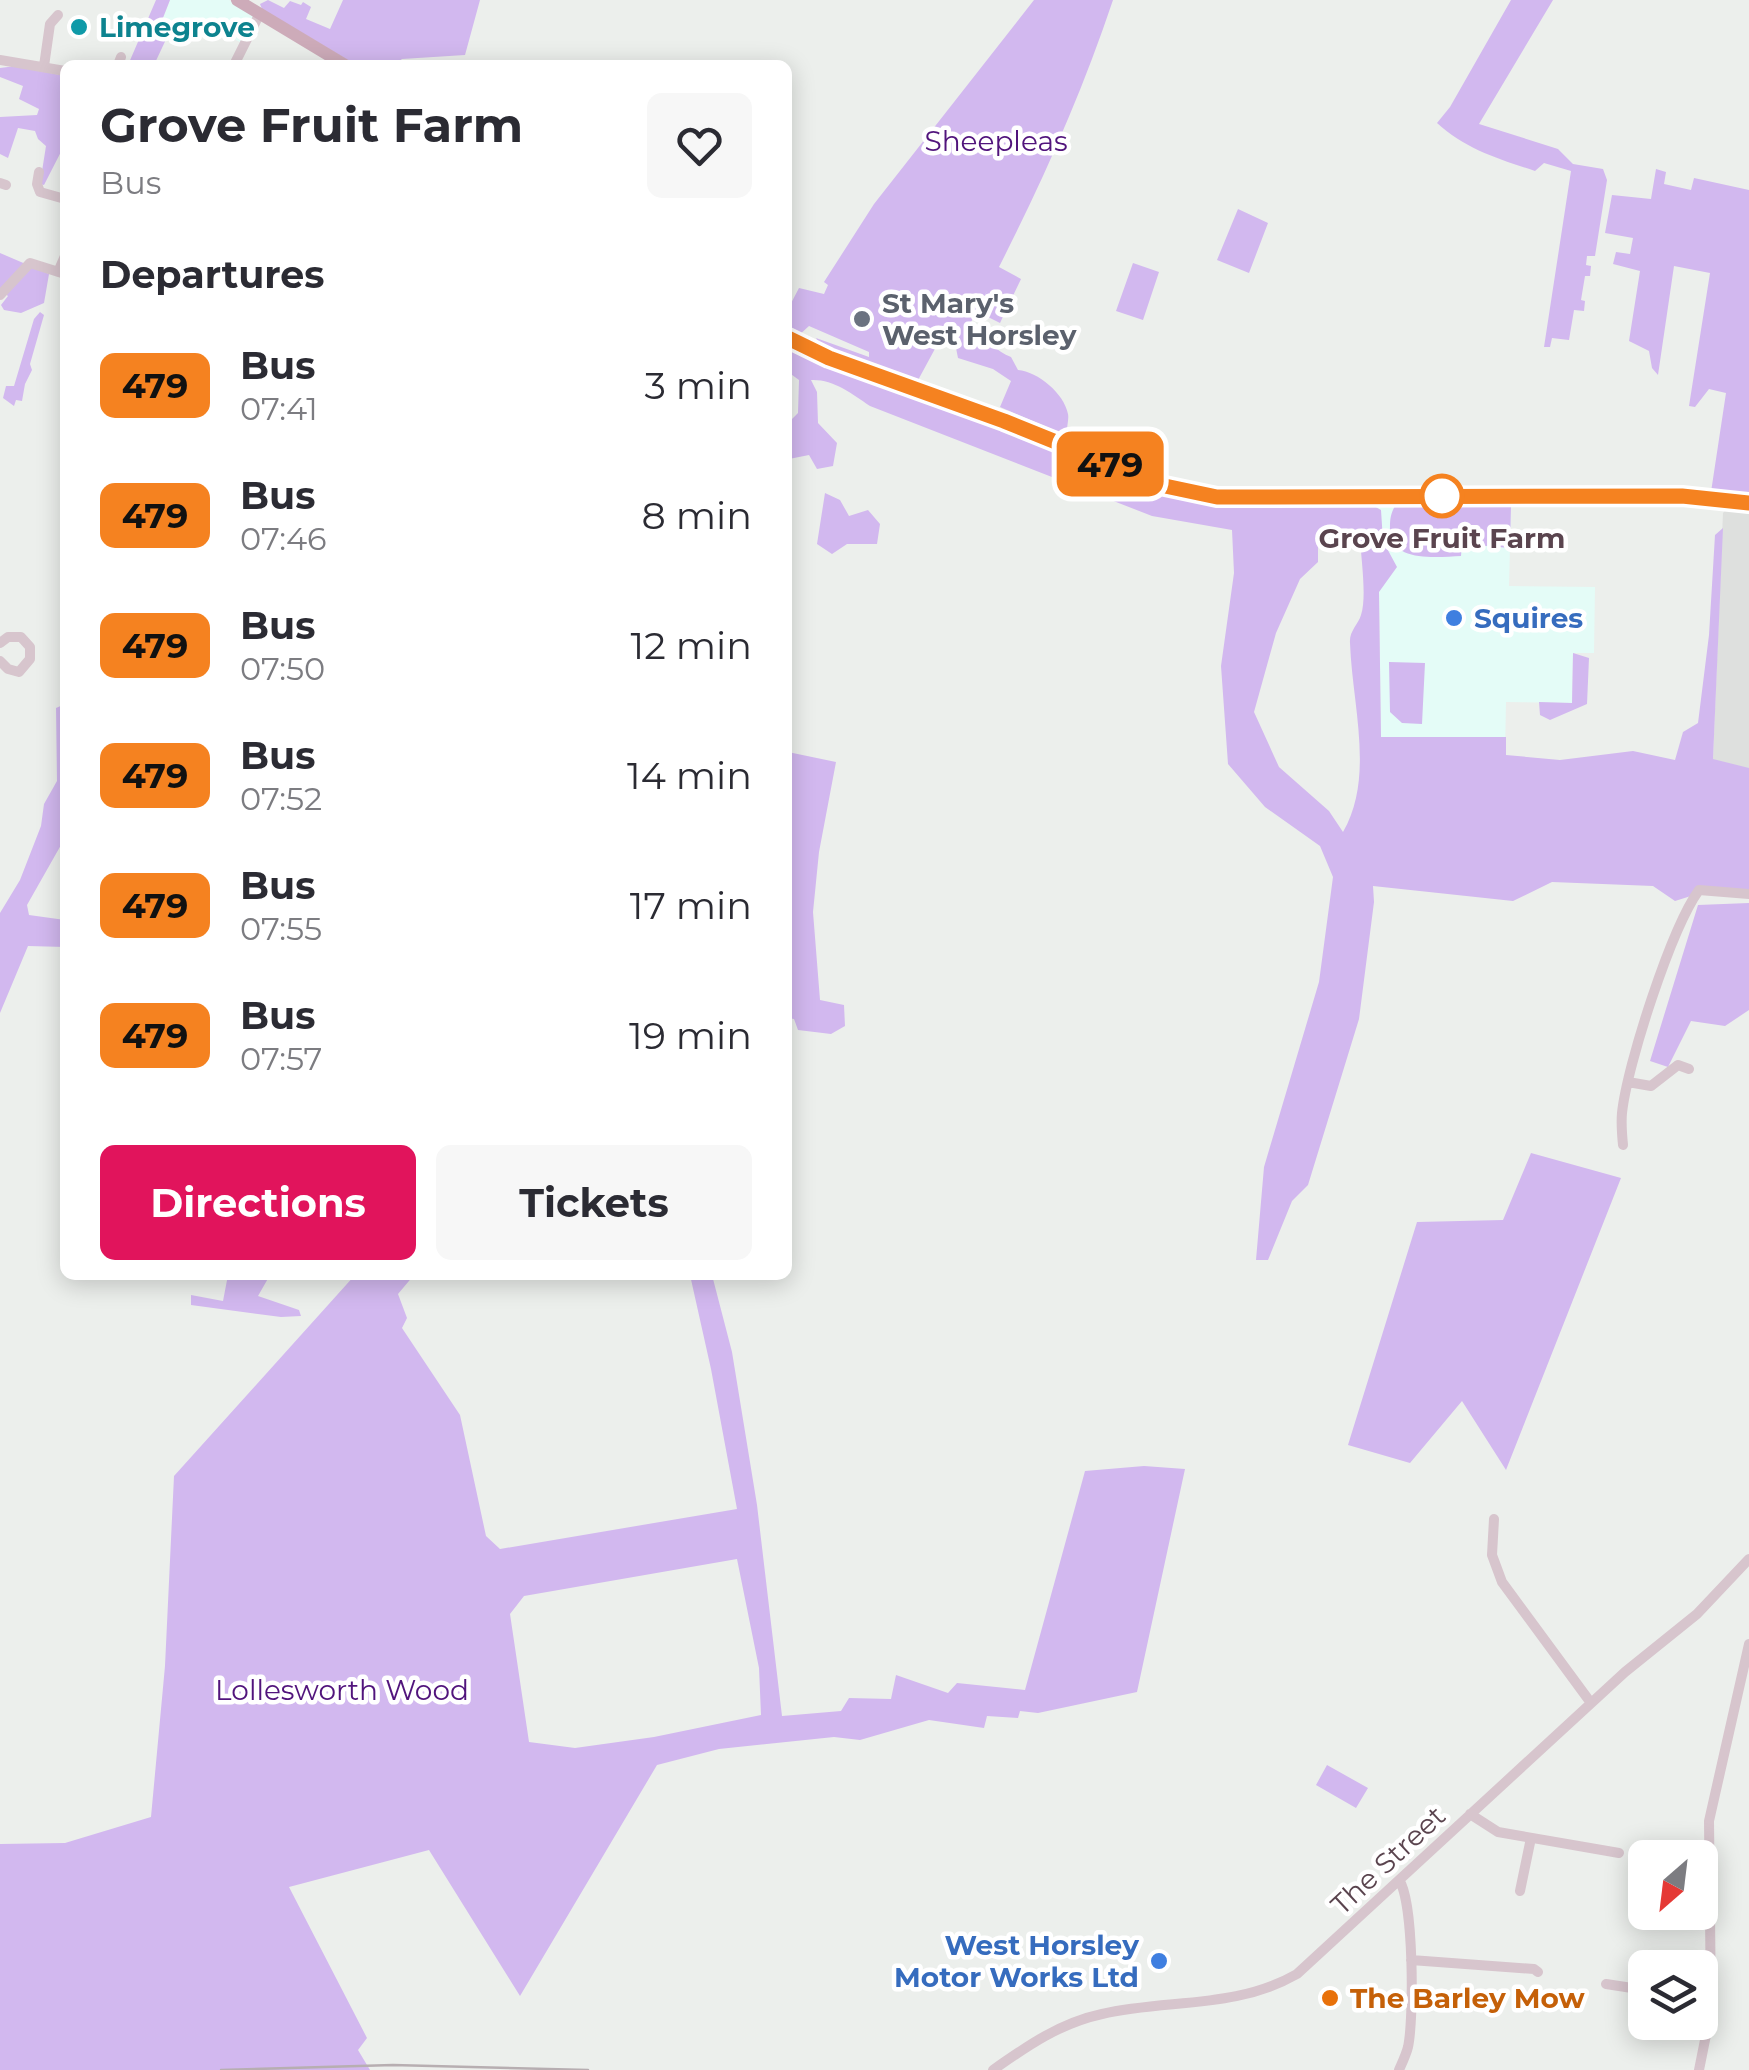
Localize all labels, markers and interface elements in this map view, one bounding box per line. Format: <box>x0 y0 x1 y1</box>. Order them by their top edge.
place label: Limegrove <box>99 10 255 44</box>
marker: Limegrove <box>68 16 90 38</box>
button: heart <box>647 93 752 198</box>
text: Grove Fruit Farm <box>100 96 523 154</box>
park label: Sheepleas <box>924 124 1068 158</box>
text: Bus <box>100 163 161 202</box>
text: Departures <box>100 251 324 298</box>
place label: St Mary's West Horsley <box>882 286 1077 352</box>
marker: St Mary's West Horsley <box>851 308 873 330</box>
text: Bus <box>240 342 315 389</box>
text: 3 min <box>644 362 752 409</box>
text: 479 <box>122 364 188 407</box>
text: 07:41 <box>240 389 318 428</box>
line badge: 479 <box>1052 432 1168 496</box>
text: 479 <box>1077 443 1143 486</box>
text: Bus <box>240 472 315 519</box>
marker: Grove Fruit Farm <box>1421 475 1463 517</box>
text: 8 min <box>642 492 752 539</box>
text: 479 <box>122 494 188 537</box>
text: 07:46 <box>240 519 327 558</box>
place label: Grove Fruit Farm <box>1319 521 1565 555</box>
place label: Squires <box>1474 601 1583 635</box>
text: Bus <box>240 602 315 649</box>
marker: Squires <box>1443 607 1465 629</box>
text: 12 min <box>631 622 752 669</box>
text: 479 <box>122 624 188 667</box>
text: 07:50 <box>240 649 325 688</box>
text: Bus <box>240 732 315 779</box>
text: 14 min <box>627 752 752 799</box>
text: 479 <box>122 754 188 797</box>
text: 07:52 <box>240 779 322 818</box>
text: Bus <box>240 862 315 909</box>
text: 17 min <box>630 882 752 929</box>
text: 479 <box>122 884 188 927</box>
text: 07:55 <box>240 909 322 948</box>
text: Bus <box>240 992 315 1039</box>
text: 19 min <box>629 1012 752 1059</box>
text: 479 <box>122 1014 188 1057</box>
text: 07:57 <box>240 1039 322 1078</box>
button: Directions <box>100 1145 416 1260</box>
button: Tickets <box>436 1145 752 1260</box>
park label: Lollesworth Wood <box>215 1673 469 1707</box>
street label: The Street <box>1324 1798 1452 1922</box>
north arrow <box>1628 1840 1718 1930</box>
map controls <box>1628 1840 1718 2040</box>
place label: West Horsley Motor Works Ltd <box>894 1928 1139 1994</box>
marker: West Horsley Motor Works Ltd <box>1148 1950 1170 1972</box>
button: layers <box>1628 1950 1718 2040</box>
place label: The Barley Mow <box>1350 1981 1585 2015</box>
marker: The Barley Mow <box>1319 1987 1341 2009</box>

